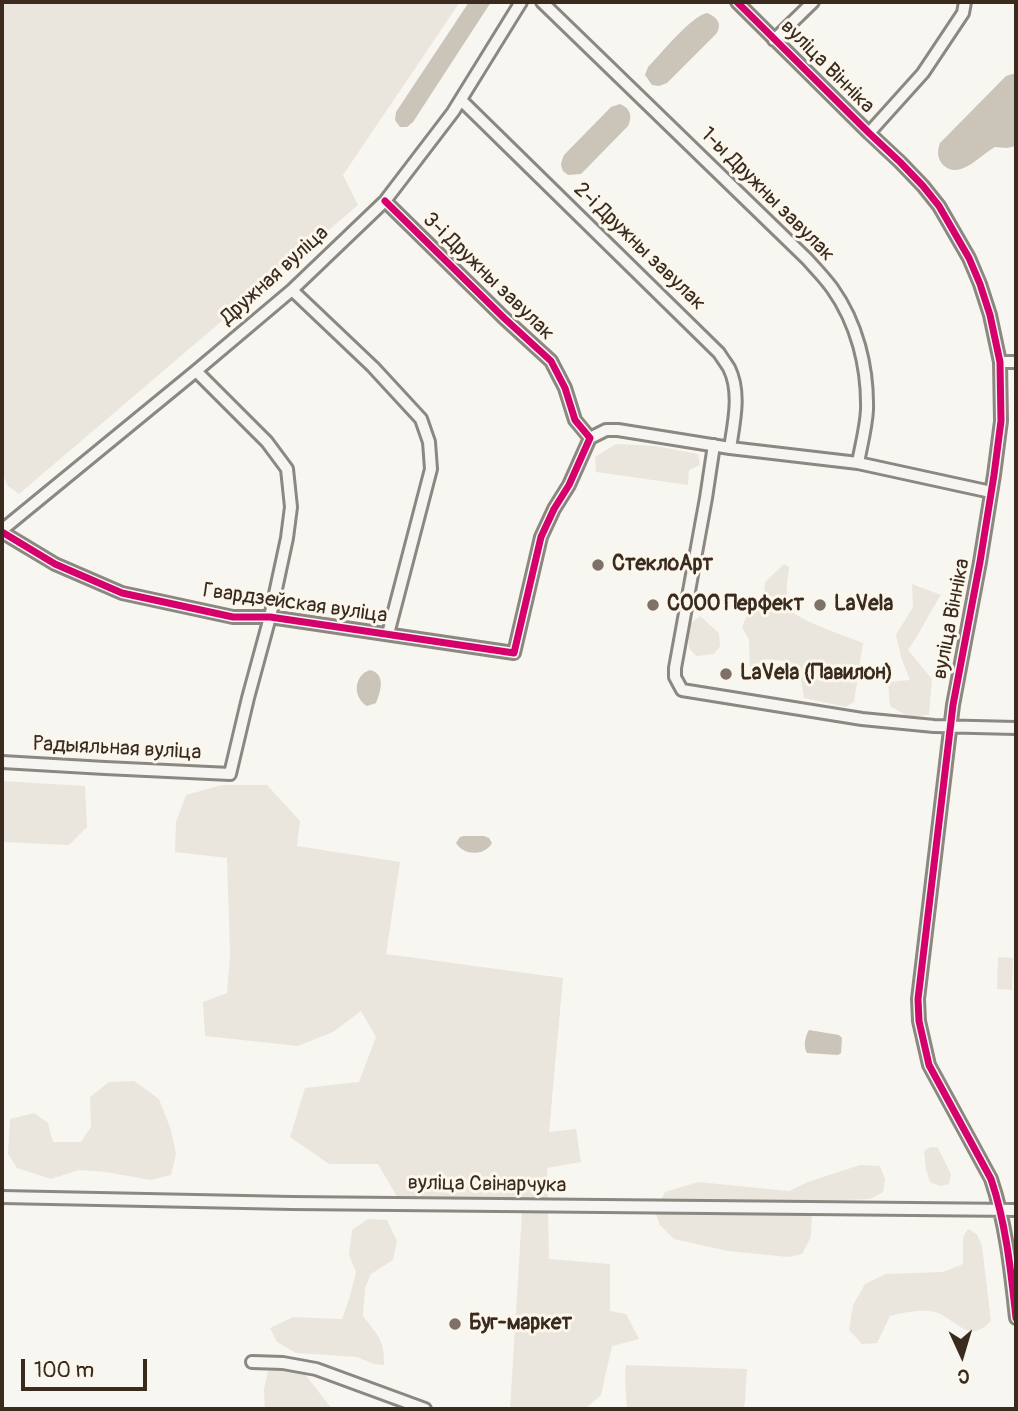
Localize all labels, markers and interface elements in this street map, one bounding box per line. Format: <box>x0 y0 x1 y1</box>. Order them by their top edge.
street label: вуліца Вінніка <box>775 15 879 119</box>
street label: 1-ы Дружны завулак <box>695 123 839 267</box>
street label: 2-і Дружны завулак <box>568 178 710 316</box>
street label: 3-і Дружны завулак <box>417 208 559 346</box>
street label: Дружная вуліца <box>216 221 334 331</box>
place label: СтеклоАрт <box>612 552 713 578</box>
street label: вуліца Вінніка <box>928 556 976 682</box>
marker: СтеклоАрт <box>590 557 606 573</box>
street label: Гвардзейская вуліца <box>201 579 389 629</box>
place label: СООО Перфект <box>667 592 804 618</box>
place label: LaVela <box>834 592 893 618</box>
marker: СООО Перфект <box>645 597 661 613</box>
marker: LaVela <box>812 597 828 613</box>
place label: LaVela (Павилон) <box>740 661 893 687</box>
marker: LaVela (Павилон) <box>718 666 734 682</box>
street label: Радыяльная вуліца <box>32 732 202 766</box>
street label: вуліца Свінарчука <box>407 1171 567 1199</box>
place label: Буг-маркет <box>469 1311 572 1337</box>
marker: Буг-маркет <box>447 1316 463 1332</box>
north arrow <box>927 1320 997 1390</box>
scale bar <box>24 1344 150 1388</box>
text: 100 m <box>34 1357 94 1384</box>
text: С <box>957 1364 970 1388</box>

